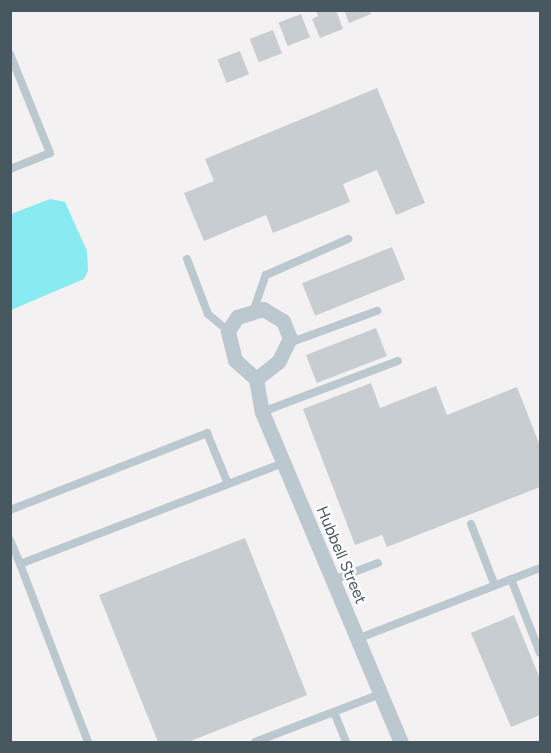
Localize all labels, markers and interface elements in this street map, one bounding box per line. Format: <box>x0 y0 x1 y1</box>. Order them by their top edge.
street label: Hubbell Street <box>312 503 370 607</box>

